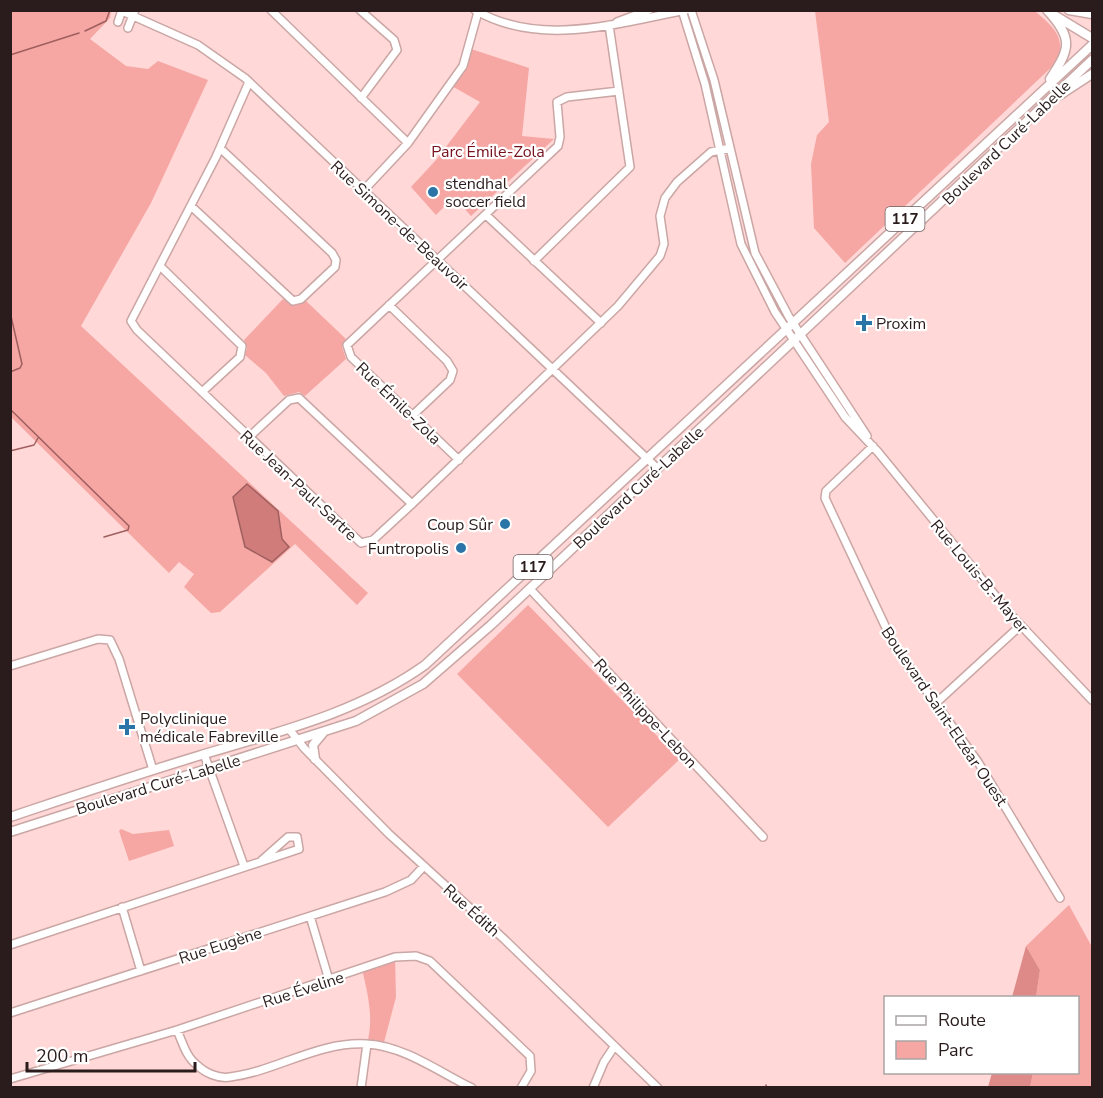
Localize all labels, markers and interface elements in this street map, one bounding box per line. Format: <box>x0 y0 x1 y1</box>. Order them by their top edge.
street label: Boulevard Curé-Labelle <box>938 75 1076 210</box>
park label: Parc Émile-Zola <box>431 141 545 163</box>
street label: Rue Simone-de-Beauvoir <box>326 156 473 296</box>
place label: stendhal soccer field <box>445 173 526 213</box>
marker: stendhal soccer field <box>426 185 440 199</box>
road number: 117 <box>886 207 924 231</box>
place label: Proxim <box>876 313 926 335</box>
marker: Proxim <box>857 316 871 330</box>
street label: Rue Émile-Zola <box>351 357 446 450</box>
street label: Boulevard Curé-Labelle <box>569 421 709 554</box>
street label: Rue Jean-Paul-Sartre <box>235 426 362 546</box>
place label: Coup Sûr <box>427 514 493 536</box>
street label: Rue Louis-B.-Mayer <box>925 515 1033 638</box>
marker: Coup Sûr <box>498 517 512 531</box>
place label: Funtropolis <box>368 538 449 560</box>
marker: Funtropolis <box>454 541 468 555</box>
road number: 117 <box>514 555 552 579</box>
street label: Boulevard Saint-Elzéar Ouest <box>876 623 1013 811</box>
street label: Rue Philippe-Lebon <box>589 654 702 773</box>
place label: Polyclinique médicale Fabreville <box>140 708 279 748</box>
marker: Polyclinique médicale Fabreville <box>118 718 136 736</box>
street label: Boulevard Curé-Labelle <box>73 749 243 820</box>
street label: Rue Édith <box>438 879 504 942</box>
street label: Rue Eugène <box>176 922 265 970</box>
street label: Rue Éveline <box>260 966 347 1013</box>
legend <box>884 996 1079 1074</box>
text: Route <box>938 1008 986 1032</box>
scale bar <box>27 1035 195 1073</box>
text: Parc <box>938 1038 973 1062</box>
text: 200 m <box>36 1044 88 1068</box>

